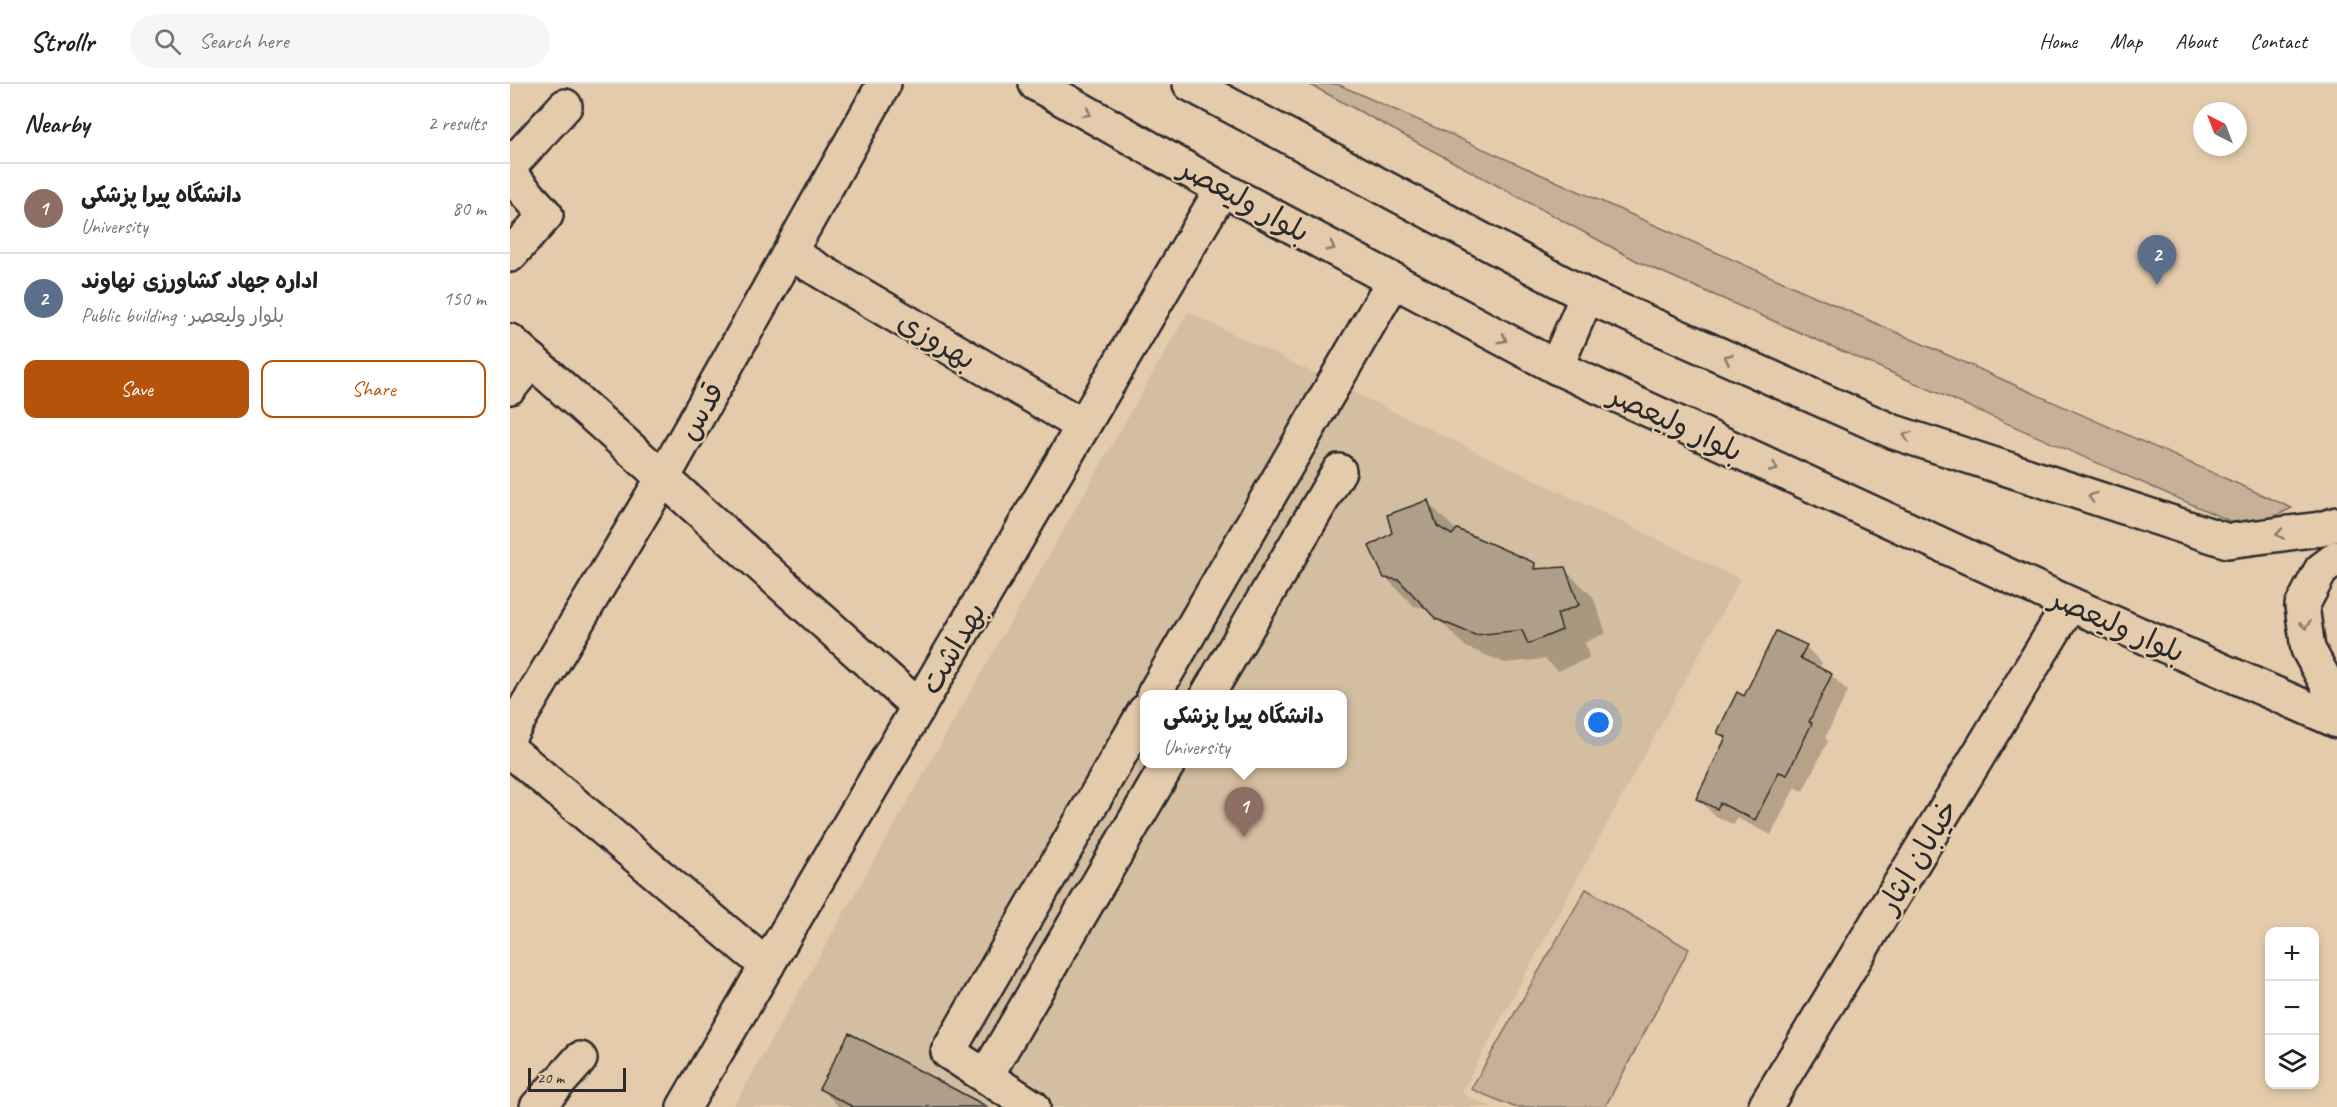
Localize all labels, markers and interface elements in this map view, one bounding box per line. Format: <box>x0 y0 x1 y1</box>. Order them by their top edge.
search box <box>130 14 550 68</box>
text: Strollr <box>30 24 94 59</box>
icon: search <box>151 25 184 58</box>
text: Search here <box>199 27 289 55</box>
text: Home <box>2039 28 2077 54</box>
text: Map <box>2110 28 2142 54</box>
text: About <box>2175 28 2217 54</box>
text: Contact <box>2250 28 2307 54</box>
north arrow <box>2193 102 2247 156</box>
one-way arrow <box>1080 105 1091 117</box>
text: Nearby <box>24 107 89 140</box>
text: 2 results <box>427 111 486 136</box>
street label: بلوار ولیعصر <box>1171 147 1317 251</box>
text: دانشگاه پیرا پزشکی <box>81 181 242 209</box>
text: 1 <box>39 196 48 221</box>
text: 80 m <box>452 196 486 221</box>
text: University <box>81 214 148 239</box>
pin: 2 <box>2138 236 2176 285</box>
one-way arrow <box>1325 240 1335 251</box>
text: اداره جهاد کشاورزی نهاوند <box>81 267 318 295</box>
text: 2 <box>39 286 48 311</box>
text: 150 m <box>443 286 486 311</box>
street label: بهروزی <box>891 302 983 378</box>
text: Public building · بلوار ولیعصر <box>81 303 284 328</box>
one-way arrow <box>1497 332 1507 343</box>
one-way arrow <box>1724 354 1735 366</box>
button: Save <box>24 360 249 418</box>
button: Share <box>261 360 486 418</box>
street label: بلوار ولیعصر <box>1601 374 1749 470</box>
street label: قدس <box>669 375 733 447</box>
one-way arrow <box>1902 431 1913 444</box>
one-way arrow <box>1767 460 1778 472</box>
one-way arrow <box>2087 492 2098 504</box>
one-way arrow <box>2275 528 2284 540</box>
street label: بلوار ولیعصر <box>2042 577 2191 671</box>
street label: بهداشت <box>911 595 995 701</box>
one-way arrow <box>2298 620 2311 629</box>
popup <box>1140 690 1347 768</box>
text: دانشگاه پیرا پزشکی <box>1163 702 1324 730</box>
your location <box>1584 708 1613 737</box>
text: University <box>1163 735 1230 760</box>
pin: 1 <box>1224 788 1264 837</box>
street label: خیابان ایثار <box>1868 792 1967 922</box>
map controls <box>2265 927 2319 1089</box>
button: + <box>2265 927 2319 981</box>
button: − <box>2265 981 2319 1035</box>
button: layers <box>2265 1035 2319 1089</box>
scale bar <box>528 1065 626 1092</box>
text: 20 m <box>537 1068 564 1088</box>

